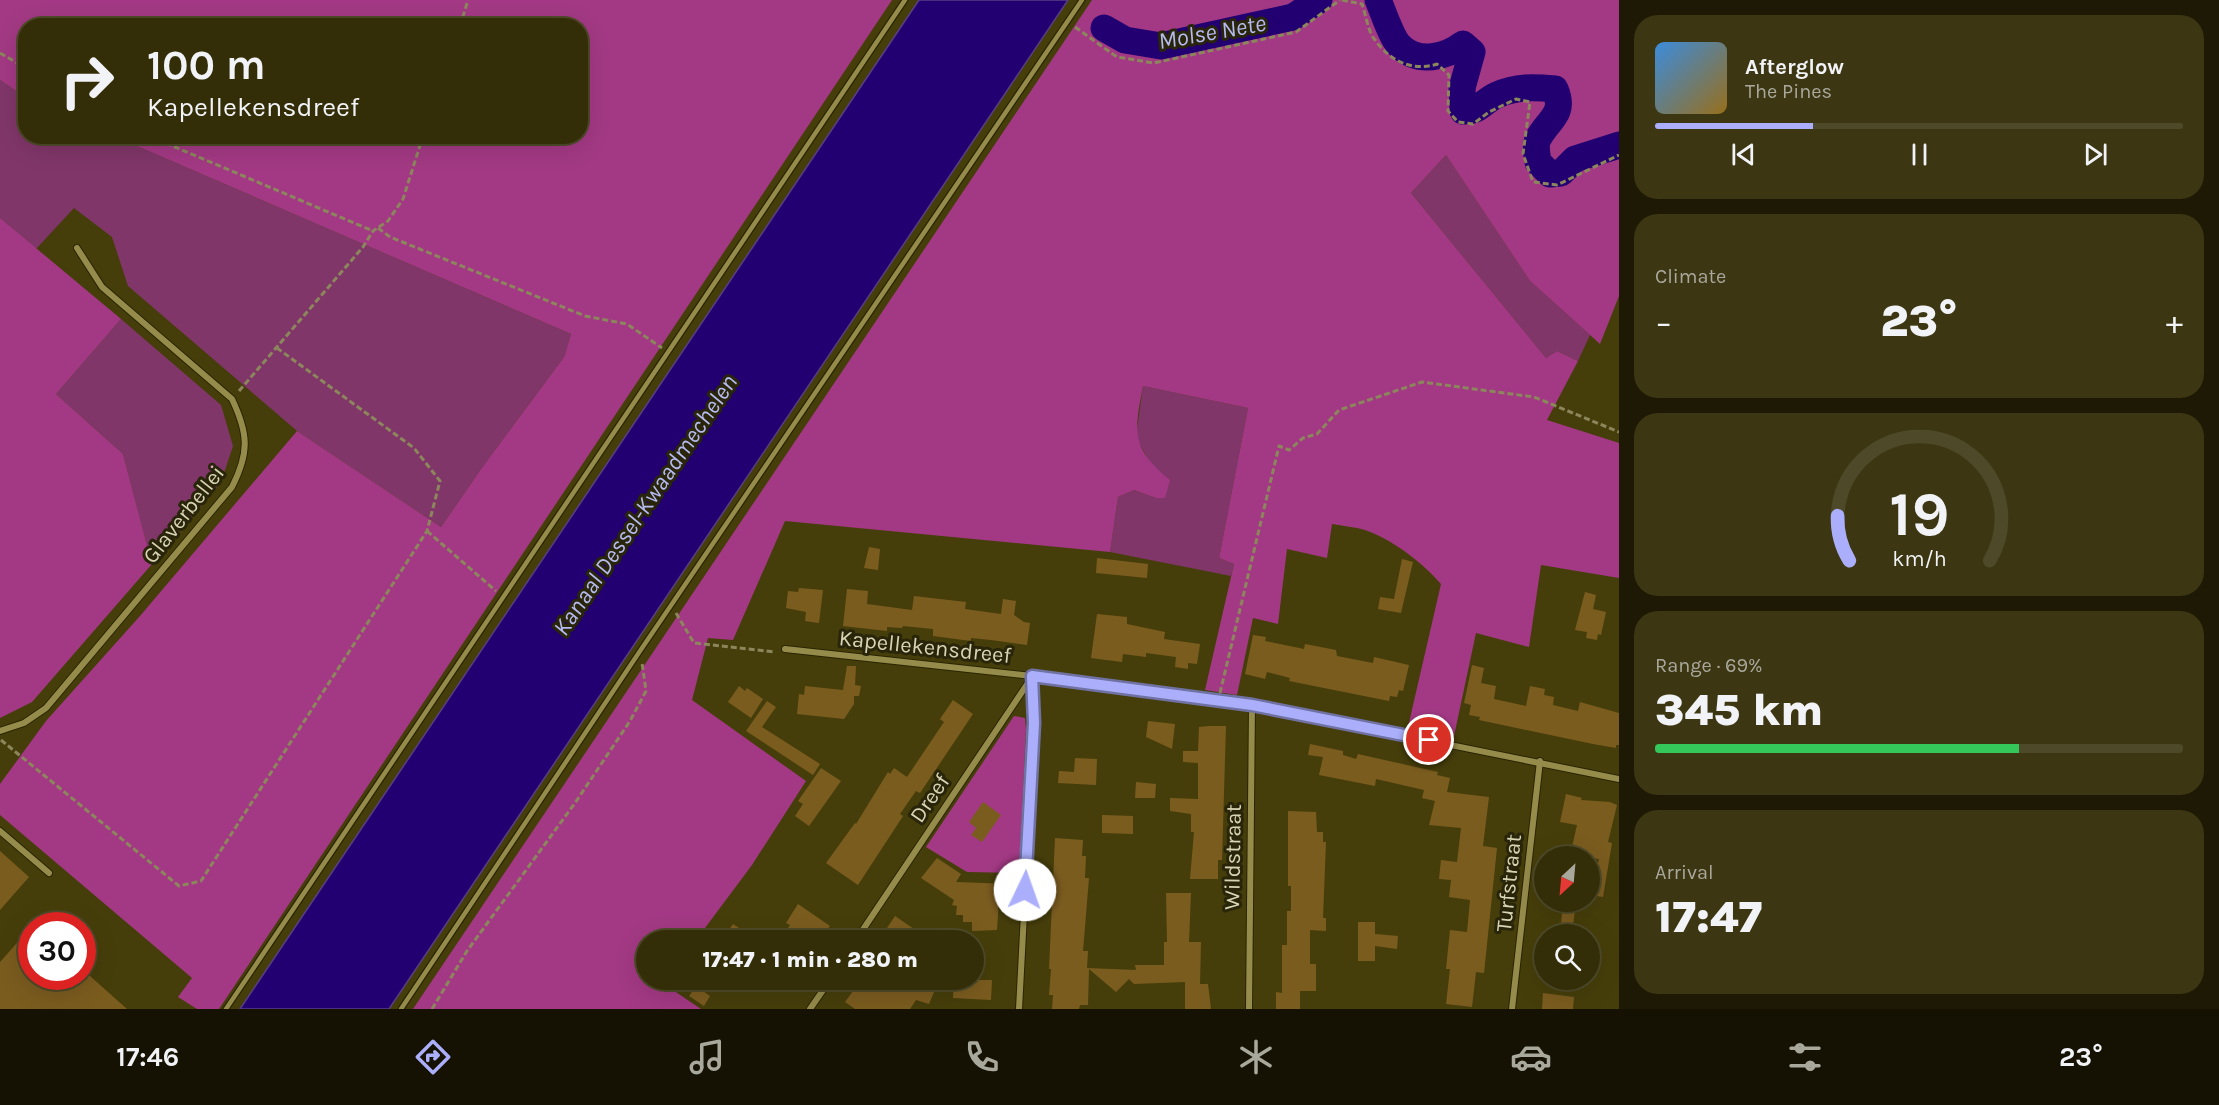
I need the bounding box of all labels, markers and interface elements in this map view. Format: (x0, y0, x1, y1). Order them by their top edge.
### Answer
water label: Molse Nete (1156, 9, 1268, 55)
text: 100 m (147, 40, 266, 90)
icon: right (48, 42, 126, 120)
text: Afterglow (1745, 54, 1844, 80)
text: The Pines (1745, 80, 1832, 103)
text: Kapellekensdreef (147, 91, 359, 123)
icon: previous (1727, 138, 1760, 171)
icon: pause (1903, 138, 1936, 171)
icon: next (2079, 138, 2112, 171)
text: Climate (1655, 265, 1726, 288)
text: 23° (1880, 295, 1958, 347)
text: − (1655, 303, 1672, 341)
text: + (2166, 303, 2183, 341)
water label: Kanaal Dessel-Kwaadmechelen (547, 369, 743, 641)
street label: Glaverbellei (137, 460, 230, 569)
text: 19 (1889, 479, 1949, 552)
text: km/h (1892, 547, 1946, 572)
street label: Kapellekensdreef (838, 625, 1013, 669)
text: Range · 69% (1655, 654, 1763, 677)
text: 345 km (1655, 684, 1823, 736)
pin (1403, 714, 1454, 765)
icon: arrive (1412, 723, 1445, 756)
street label: Dreef (904, 769, 956, 828)
street label: Wildstraat (1219, 804, 1247, 910)
street label: Turfstraat (1491, 833, 1527, 933)
north arrow (1534, 846, 1600, 912)
map controls (1534, 846, 1600, 990)
position arrow (993, 858, 1057, 922)
text: Arrival (1655, 861, 1714, 884)
text: 17:47 (1655, 891, 1762, 943)
speed limit sign: 30 (18, 912, 96, 990)
button: search (1534, 924, 1600, 990)
text: 17:47 · 1 min · 280 m (702, 947, 918, 973)
icon: directions (412, 1036, 454, 1078)
icon: music (686, 1036, 728, 1078)
icon: phone (961, 1036, 1003, 1078)
icon: climate (1235, 1036, 1277, 1078)
icon: car (1510, 1036, 1552, 1078)
icon: filters (1784, 1036, 1826, 1078)
text: 17:46 (116, 1041, 179, 1073)
text: 23° (2059, 1041, 2103, 1073)

